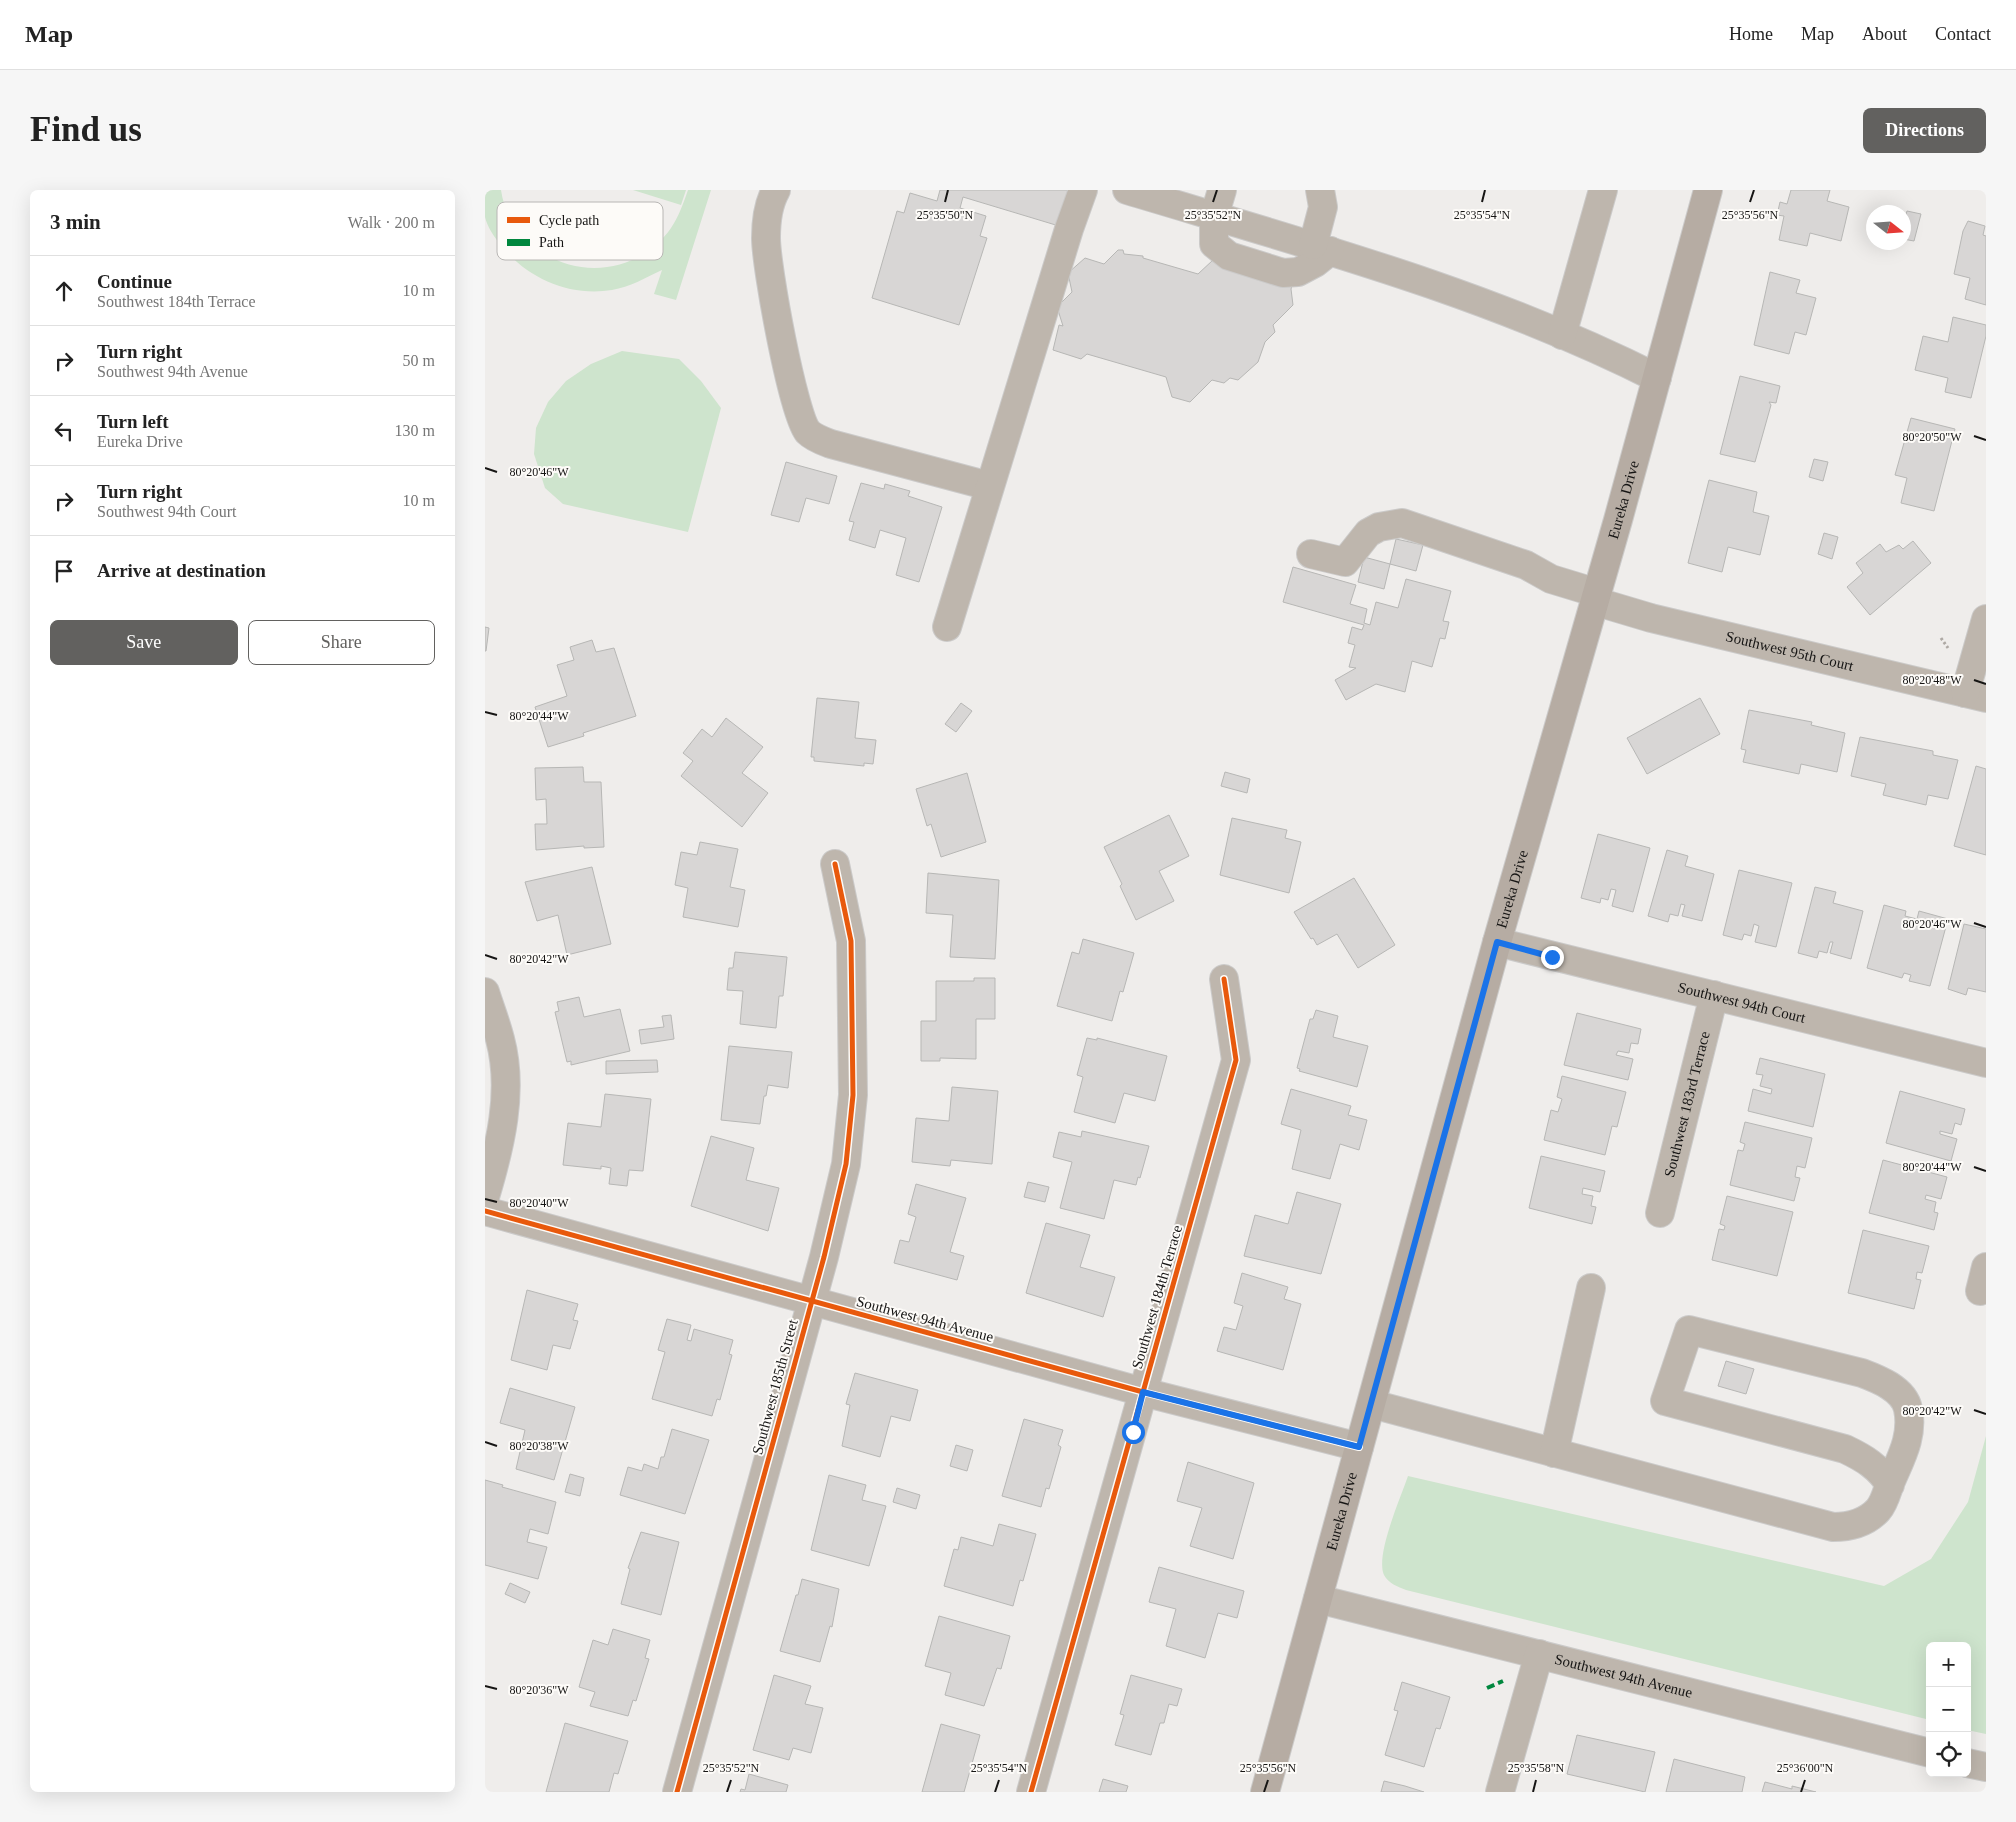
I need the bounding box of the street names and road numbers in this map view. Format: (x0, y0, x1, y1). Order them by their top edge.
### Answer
street label: Eureka Drive (1605, 459, 1642, 541)
street label: Southwest 95th Court (1724, 628, 1856, 674)
street label: Eureka Drive (1493, 848, 1531, 930)
street label: Southwest 94th Court (1676, 979, 1808, 1026)
street label: Southwest 183rd Terrace (1661, 1029, 1713, 1179)
street label: Southwest 184th Terrace (1129, 1223, 1185, 1371)
street label: Southwest 94th Avenue (855, 1293, 996, 1345)
street label: Southwest 185th Street (749, 1317, 801, 1456)
street label: Eureka Drive (1323, 1470, 1360, 1552)
street label: Southwest 94th Avenue (1553, 1651, 1694, 1701)

